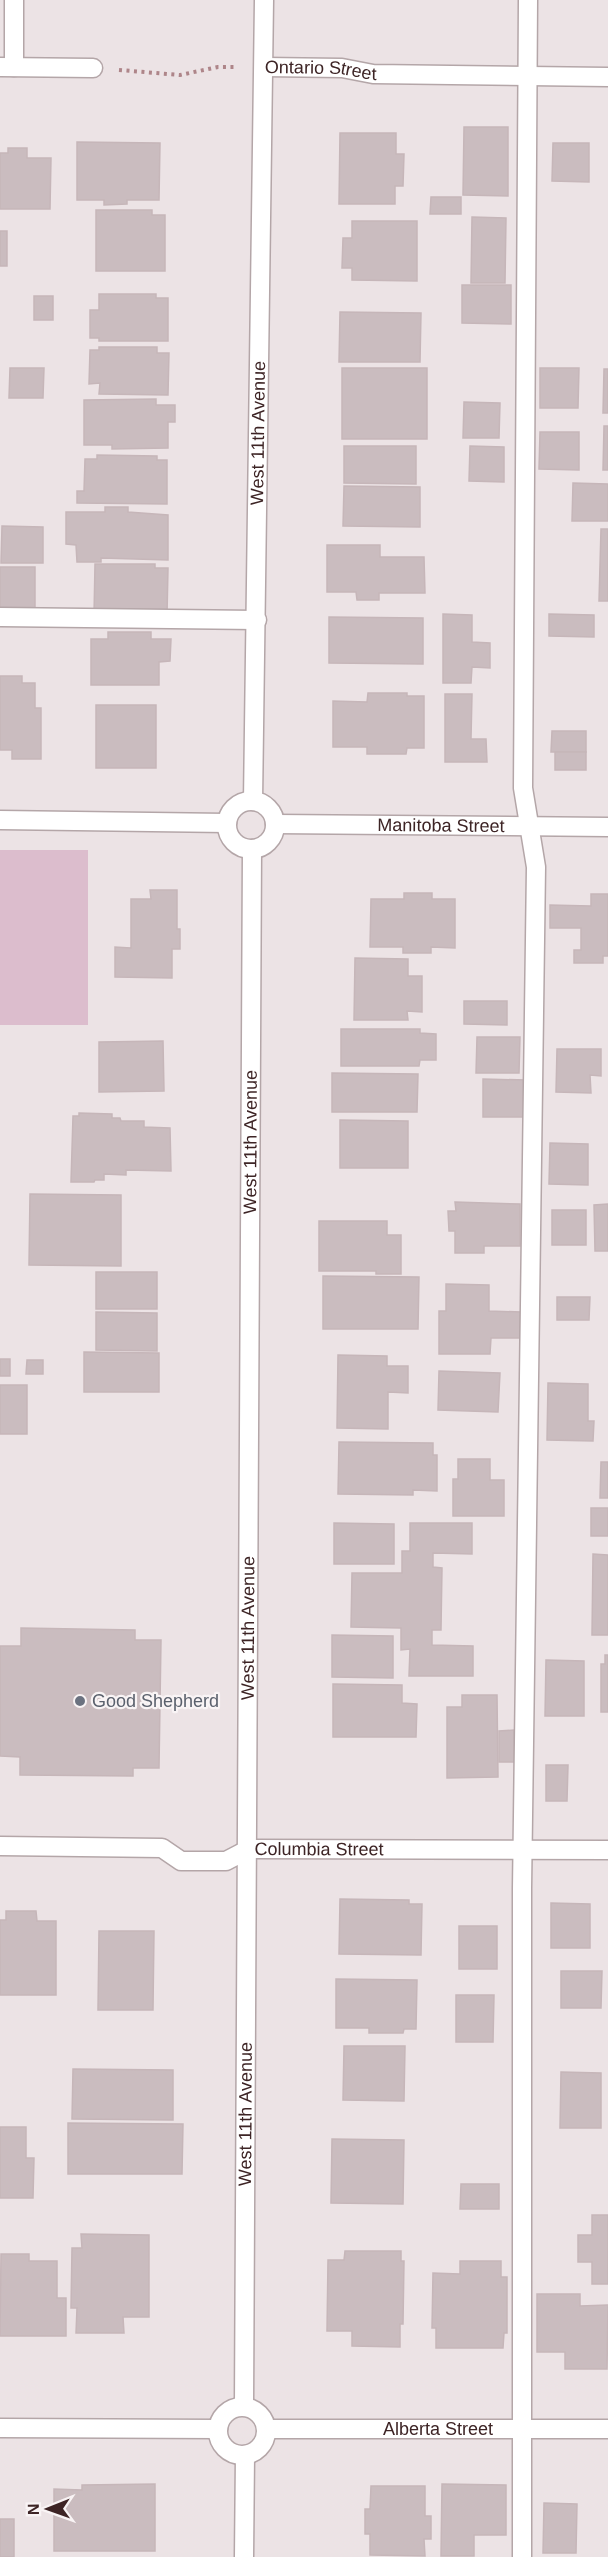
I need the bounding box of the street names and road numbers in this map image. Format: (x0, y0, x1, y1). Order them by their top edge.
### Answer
street label: Ontario Street (265, 57, 377, 84)
street label: West 11th Avenue (247, 361, 269, 505)
street label: Manitoba Street (377, 815, 505, 836)
street label: West 11th Avenue (240, 1070, 261, 1214)
street label: West 11th Avenue (238, 1556, 258, 1700)
street label: Columbia Street (254, 1839, 384, 1859)
street label: West 11th Avenue (235, 2042, 256, 2186)
street label: Alberta Street (383, 2419, 493, 2439)

